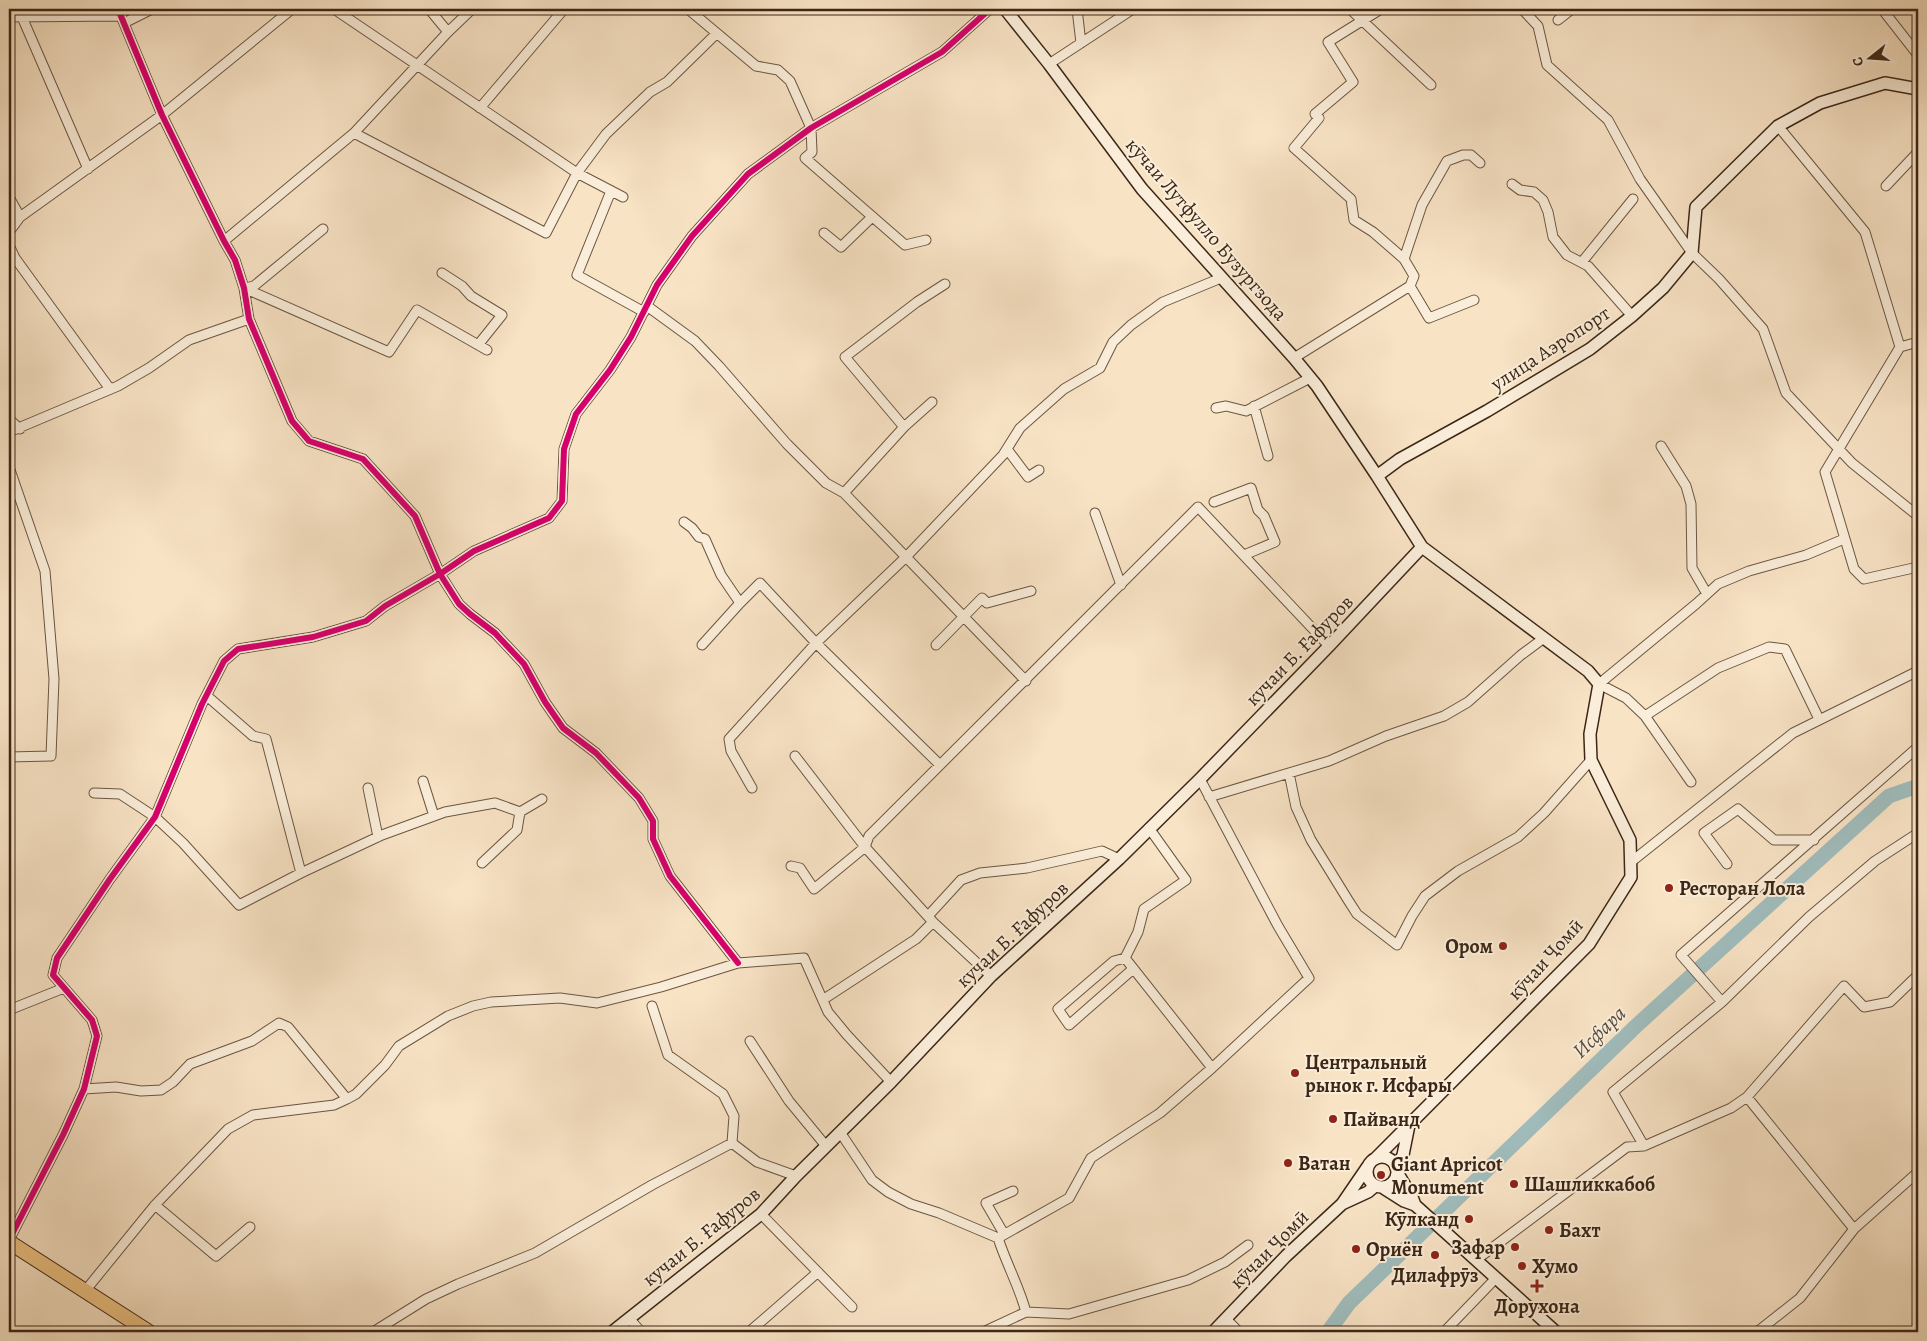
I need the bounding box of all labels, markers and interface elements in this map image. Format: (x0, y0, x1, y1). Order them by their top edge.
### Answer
north arrow (1844, 32, 1894, 82)
text: С (1848, 54, 1868, 69)
street label: кӯчаи Лутфулло Бузургзода (1120, 132, 1294, 327)
street label: улица Аэропорт (1484, 300, 1615, 398)
street label: кучаи Б. Ғафуров (1239, 589, 1359, 712)
street label: кучаи Б. Ғафуров (950, 875, 1074, 994)
place label: Ресторан Лола (1679, 875, 1806, 902)
marker: Ресторан Лола (1663, 882, 1675, 894)
street label: кӯчаи Ҷомӣ (1501, 913, 1589, 1006)
place label: Ором (1445, 933, 1493, 960)
marker: Ором (1497, 940, 1509, 952)
water label: Исфара (1566, 999, 1632, 1064)
place label: Центральный рынок г. Исфары (1305, 1049, 1452, 1099)
marker: Центральный рынок г. Исфары (1289, 1067, 1301, 1079)
place label: Пайванд (1343, 1106, 1420, 1133)
marker: Пайванд (1327, 1113, 1339, 1125)
place label: Ватан (1298, 1150, 1351, 1177)
place label: Giant Apricot Monument (1391, 1151, 1503, 1201)
marker: Ватан (1282, 1157, 1294, 1169)
marker: Giant Apricot Monument (1375, 1169, 1387, 1181)
place label: Шашликкабоб (1524, 1171, 1655, 1198)
marker: Шашликкабоб (1508, 1178, 1520, 1190)
street label: кучаи Б. Ғафуров (637, 1180, 766, 1292)
street label: кӯчаи Ҷомӣ (1224, 1204, 1315, 1295)
place label: Кӯлканд (1384, 1206, 1459, 1233)
marker: Кӯлканд (1463, 1213, 1475, 1225)
place label: Бахт (1559, 1217, 1601, 1244)
marker: Бахт (1543, 1224, 1555, 1236)
place label: Зафар (1451, 1234, 1505, 1261)
place label: Ориён (1366, 1236, 1423, 1263)
marker: Зафар (1509, 1241, 1521, 1253)
marker: Ориён (1350, 1243, 1362, 1255)
marker: Дилафрӯз (1429, 1249, 1441, 1261)
place label: Хумо (1532, 1253, 1578, 1280)
marker: Хумо (1516, 1260, 1528, 1272)
place label: Дилафрӯз (1391, 1262, 1479, 1289)
marker: Дорухона (1531, 1280, 1543, 1292)
place label: Дорухона (1494, 1293, 1580, 1320)

